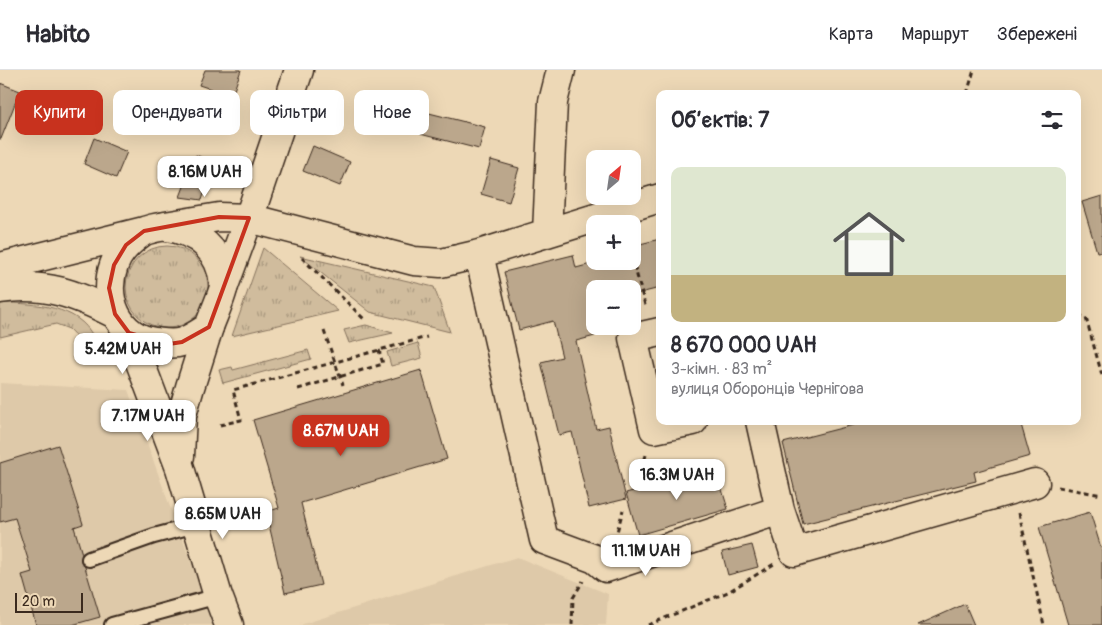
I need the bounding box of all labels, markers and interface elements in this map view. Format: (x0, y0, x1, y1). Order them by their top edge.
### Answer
text: Habito (25, 20, 90, 49)
text: Карта (829, 23, 873, 46)
text: Маршрут (901, 23, 969, 46)
text: Збережені (997, 23, 1077, 46)
chip: Купити (15, 90, 103, 135)
chip: Орендувати (113, 90, 240, 135)
chip: Фільтри (250, 90, 344, 135)
chip: Нове (354, 90, 429, 135)
icon: filters (1038, 106, 1066, 134)
text: Об’єктів: 7 (671, 107, 769, 134)
north arrow (586, 150, 641, 205)
map controls (586, 150, 641, 335)
pin: 8.16M UAH (148, 156, 262, 198)
text: 8.16M UAH (168, 162, 242, 182)
icon: home (824, 199, 914, 289)
button: + (586, 215, 641, 270)
button: − (586, 280, 641, 335)
pin: 5.42M UAH (66, 332, 180, 375)
text: 8 670 000 UAH (671, 332, 817, 359)
text: 5.42M UAH (85, 339, 161, 359)
text: 3-кімн. · 83 m² (671, 359, 772, 379)
text: вулиця Оборонців Чернігова (671, 379, 864, 399)
pin: 7.17M UAH (91, 400, 205, 442)
text: 7.17M UAH (112, 406, 184, 426)
pin: 8.67M UAH (284, 414, 398, 457)
text: 8.67M UAH (303, 421, 379, 441)
pin: 16.3M UAH (620, 458, 734, 501)
text: 16.3M UAH (640, 465, 714, 485)
pin: 8.65M UAH (166, 498, 280, 540)
text: 8.65M UAH (185, 504, 261, 524)
pin: 11.1M UAH (589, 534, 703, 577)
text: 11.1M UAH (612, 541, 680, 561)
scale bar (15, 590, 82, 613)
text: 20 m (22, 593, 55, 610)

